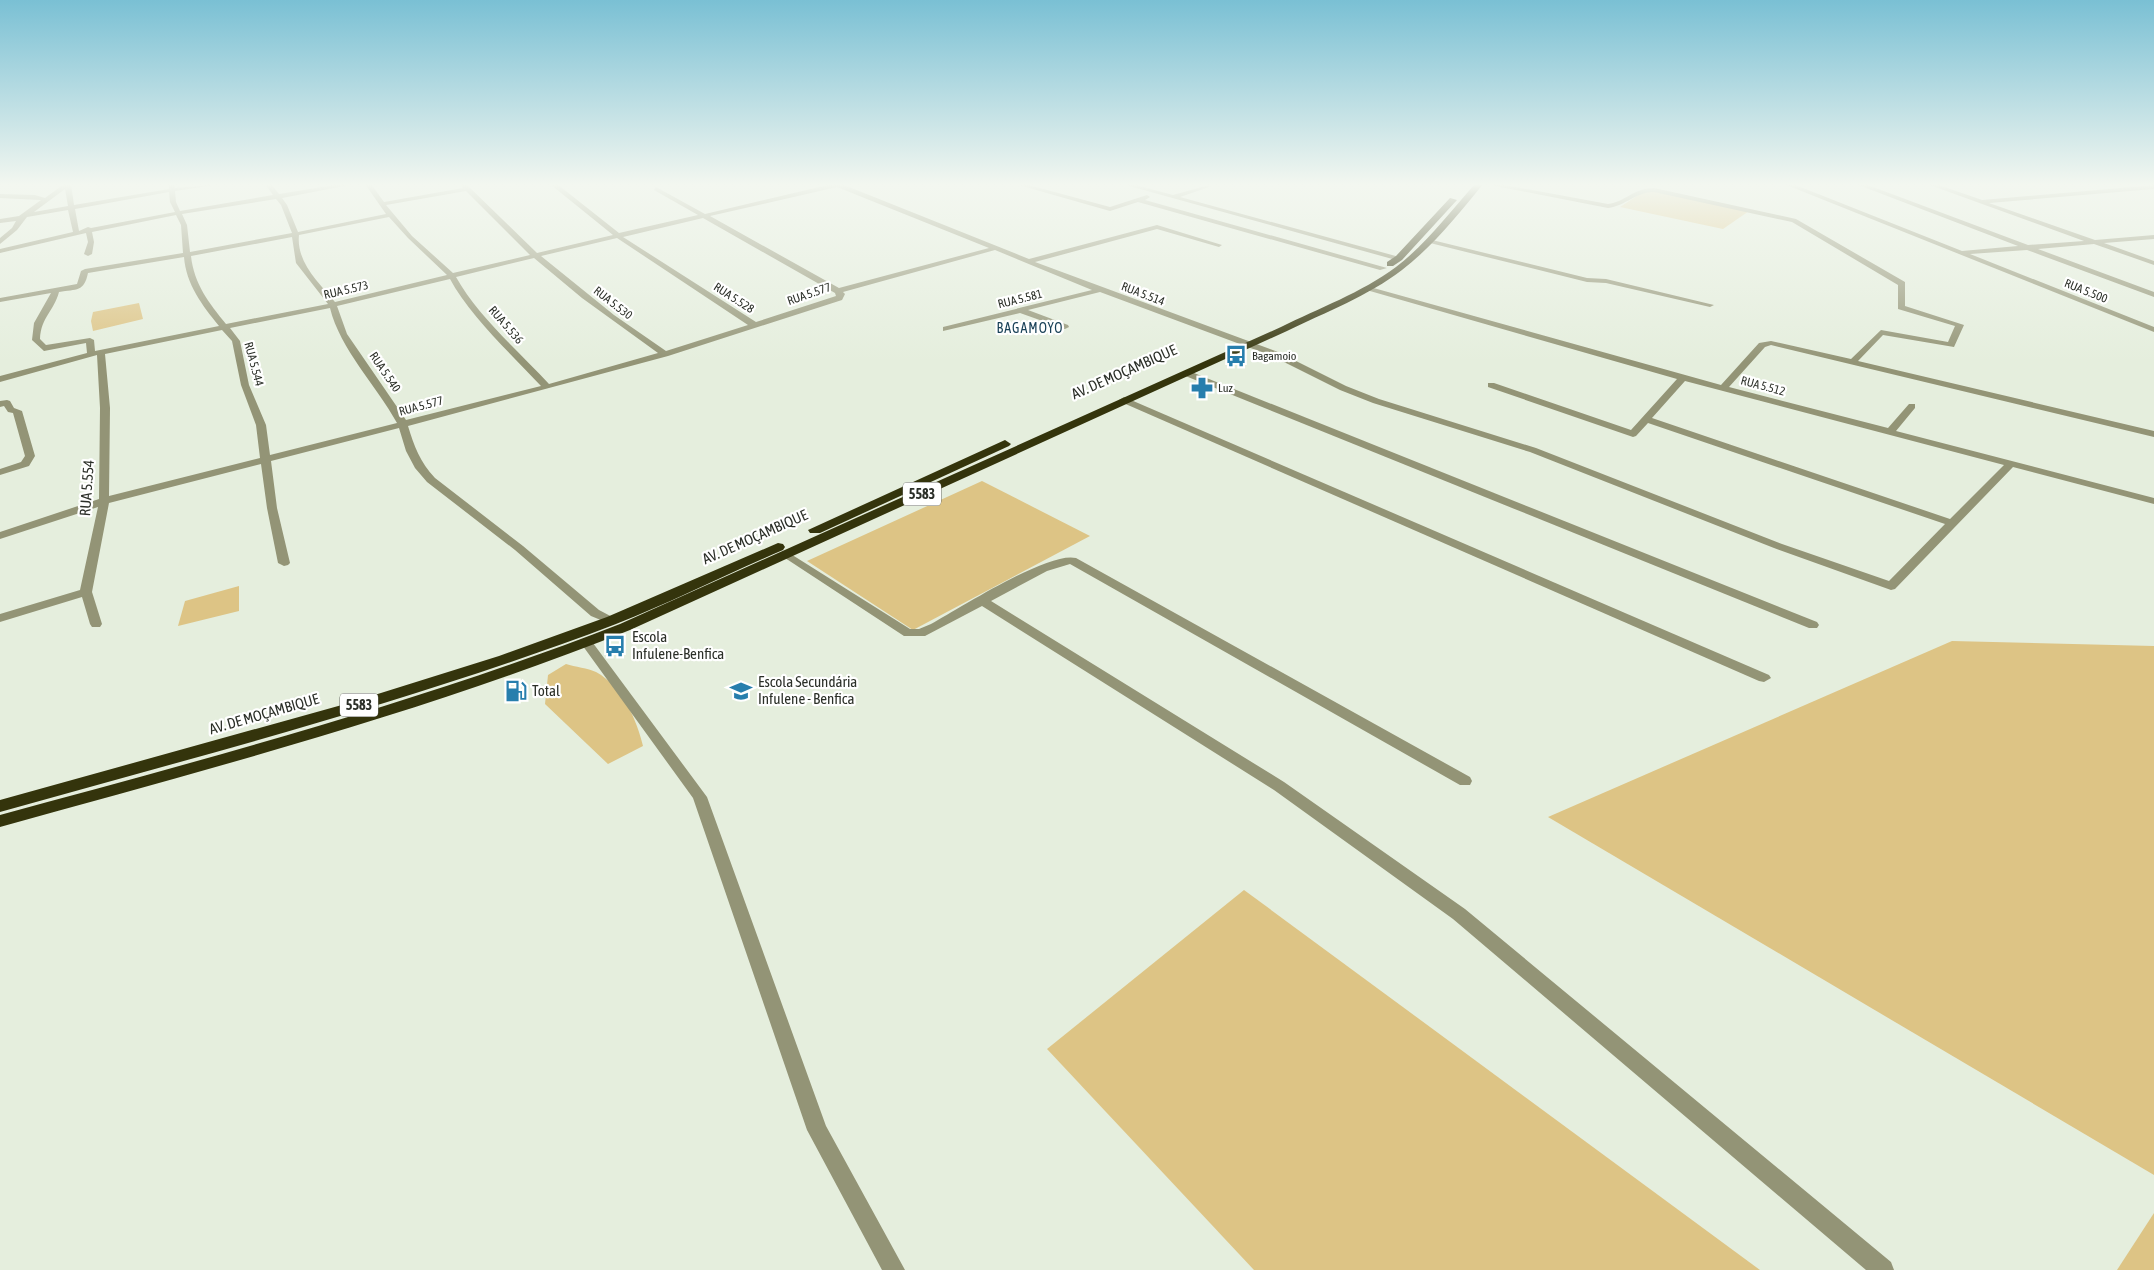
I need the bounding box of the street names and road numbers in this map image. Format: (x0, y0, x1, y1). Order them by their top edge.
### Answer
street label: RUA 5.500 (2062, 276, 2110, 306)
street label: RUA 5.573 (322, 278, 370, 302)
street label: RUA 5.514 (1119, 279, 1167, 309)
street label: RUA 5.528 (711, 280, 757, 316)
street label: RUA 5.577 (785, 280, 833, 308)
street label: RUA 5.530 (591, 284, 635, 323)
street label: RUA 5.581 (996, 287, 1044, 311)
street label: RUA 5.536 (486, 303, 526, 347)
street label: RUA 5.544 (241, 340, 267, 388)
street label: AV. DE MOÇAMBIQUE (1069, 340, 1180, 402)
street label: RUA 5.540 (367, 349, 404, 395)
street label: RUA 5.512 (1739, 373, 1787, 399)
street label: RUA 5.577 (397, 393, 445, 419)
street label: RUA 5.554 (76, 459, 97, 517)
road number: 5583 (903, 482, 941, 506)
street label: AV. DE MOÇAMBIQUE (700, 505, 811, 567)
street label: AV. DE MOÇAMBIQUE (207, 690, 321, 737)
road number: 5583 (340, 694, 378, 716)

